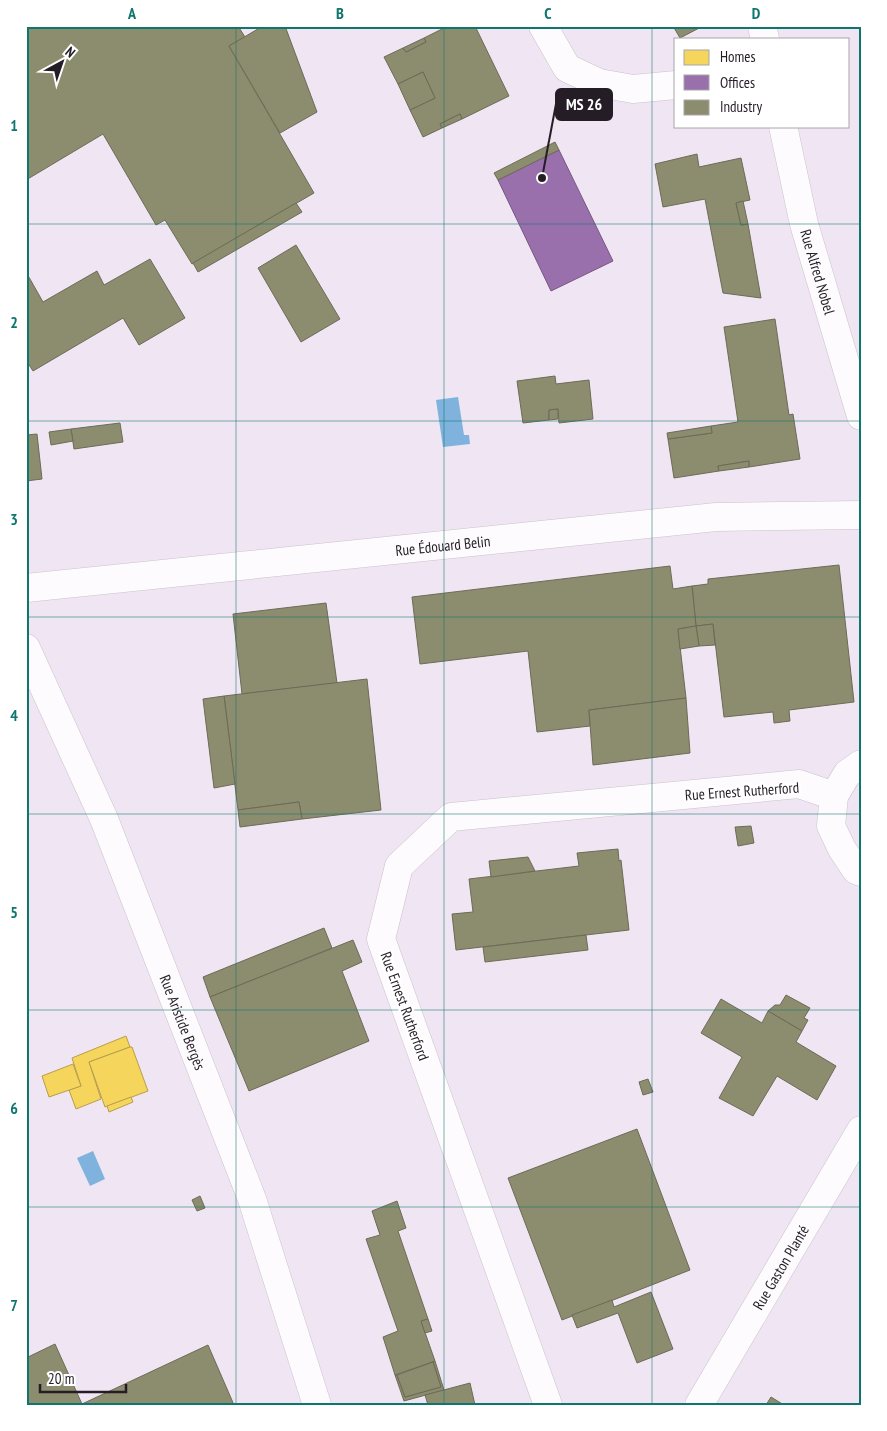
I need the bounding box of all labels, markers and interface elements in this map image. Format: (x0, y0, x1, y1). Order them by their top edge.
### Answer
text: A (127, 3, 137, 23)
text: B (336, 3, 344, 23)
text: C (544, 3, 552, 23)
text: D (752, 3, 761, 23)
north arrow (38, 38, 88, 88)
legend (674, 38, 850, 128)
text: N (62, 43, 79, 61)
text: Homes (720, 47, 756, 66)
text: Offices (720, 73, 755, 92)
callout: MS 26 (556, 89, 612, 120)
text: MS 26 (566, 94, 602, 114)
text: Industry (720, 97, 762, 116)
text: 1 (10, 115, 18, 135)
street label: Rue Alfred Nobel (797, 227, 840, 317)
text: 2 (10, 312, 18, 332)
text: 3 (10, 509, 18, 529)
street label: Rue Édouard Belin (394, 531, 491, 559)
text: 4 (10, 705, 18, 725)
street label: Rue Ernest Rutherford (684, 778, 800, 804)
text: 5 (10, 902, 18, 922)
street label: Rue Ernest Rutherford (377, 949, 433, 1063)
street label: Rue Aristide Bergès (156, 972, 210, 1073)
text: 6 (10, 1098, 18, 1118)
street label: Rue Gaston Planté (748, 1221, 812, 1313)
text: 7 (10, 1295, 18, 1315)
scale bar (40, 1361, 126, 1393)
text: 20 m (48, 1369, 74, 1388)

